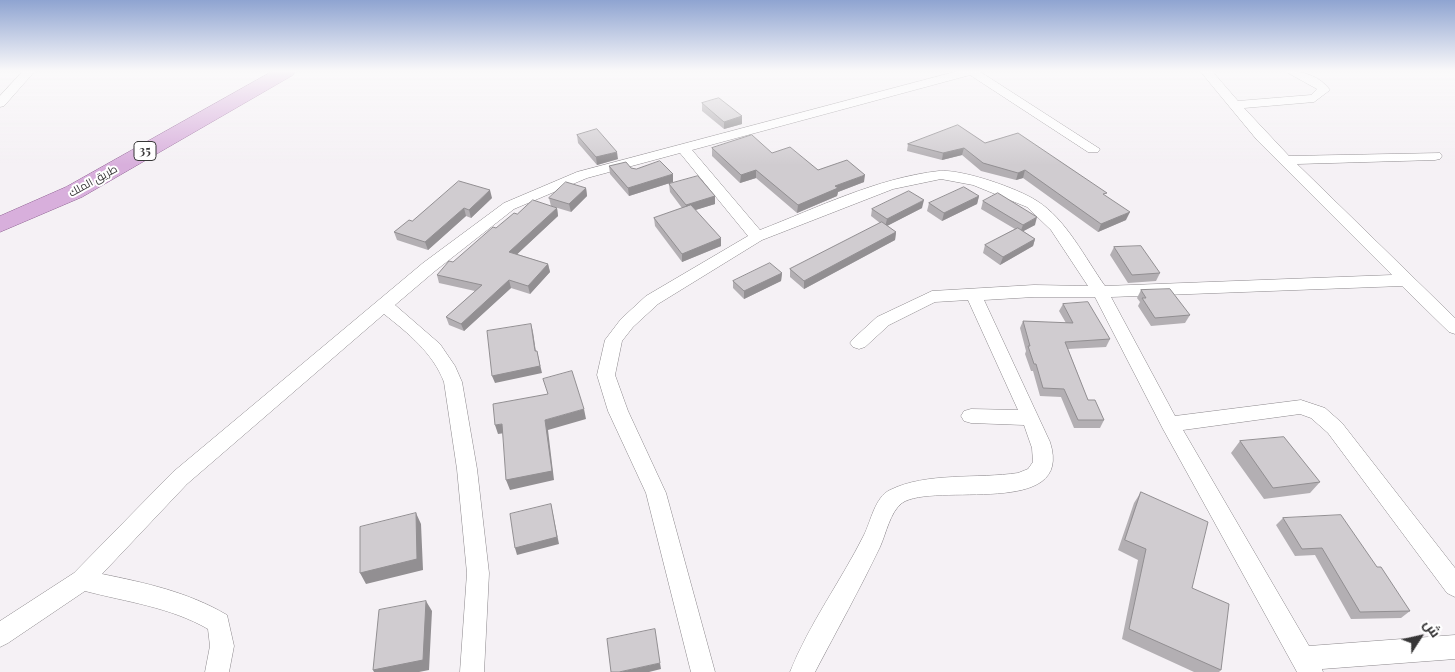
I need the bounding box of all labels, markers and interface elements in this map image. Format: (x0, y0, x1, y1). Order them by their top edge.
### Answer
road number: 35 (134, 142, 156, 160)
street label: طريق الملك (66, 162, 120, 200)
north arrow (1395, 612, 1445, 662)
text: ش (1420, 615, 1446, 641)

